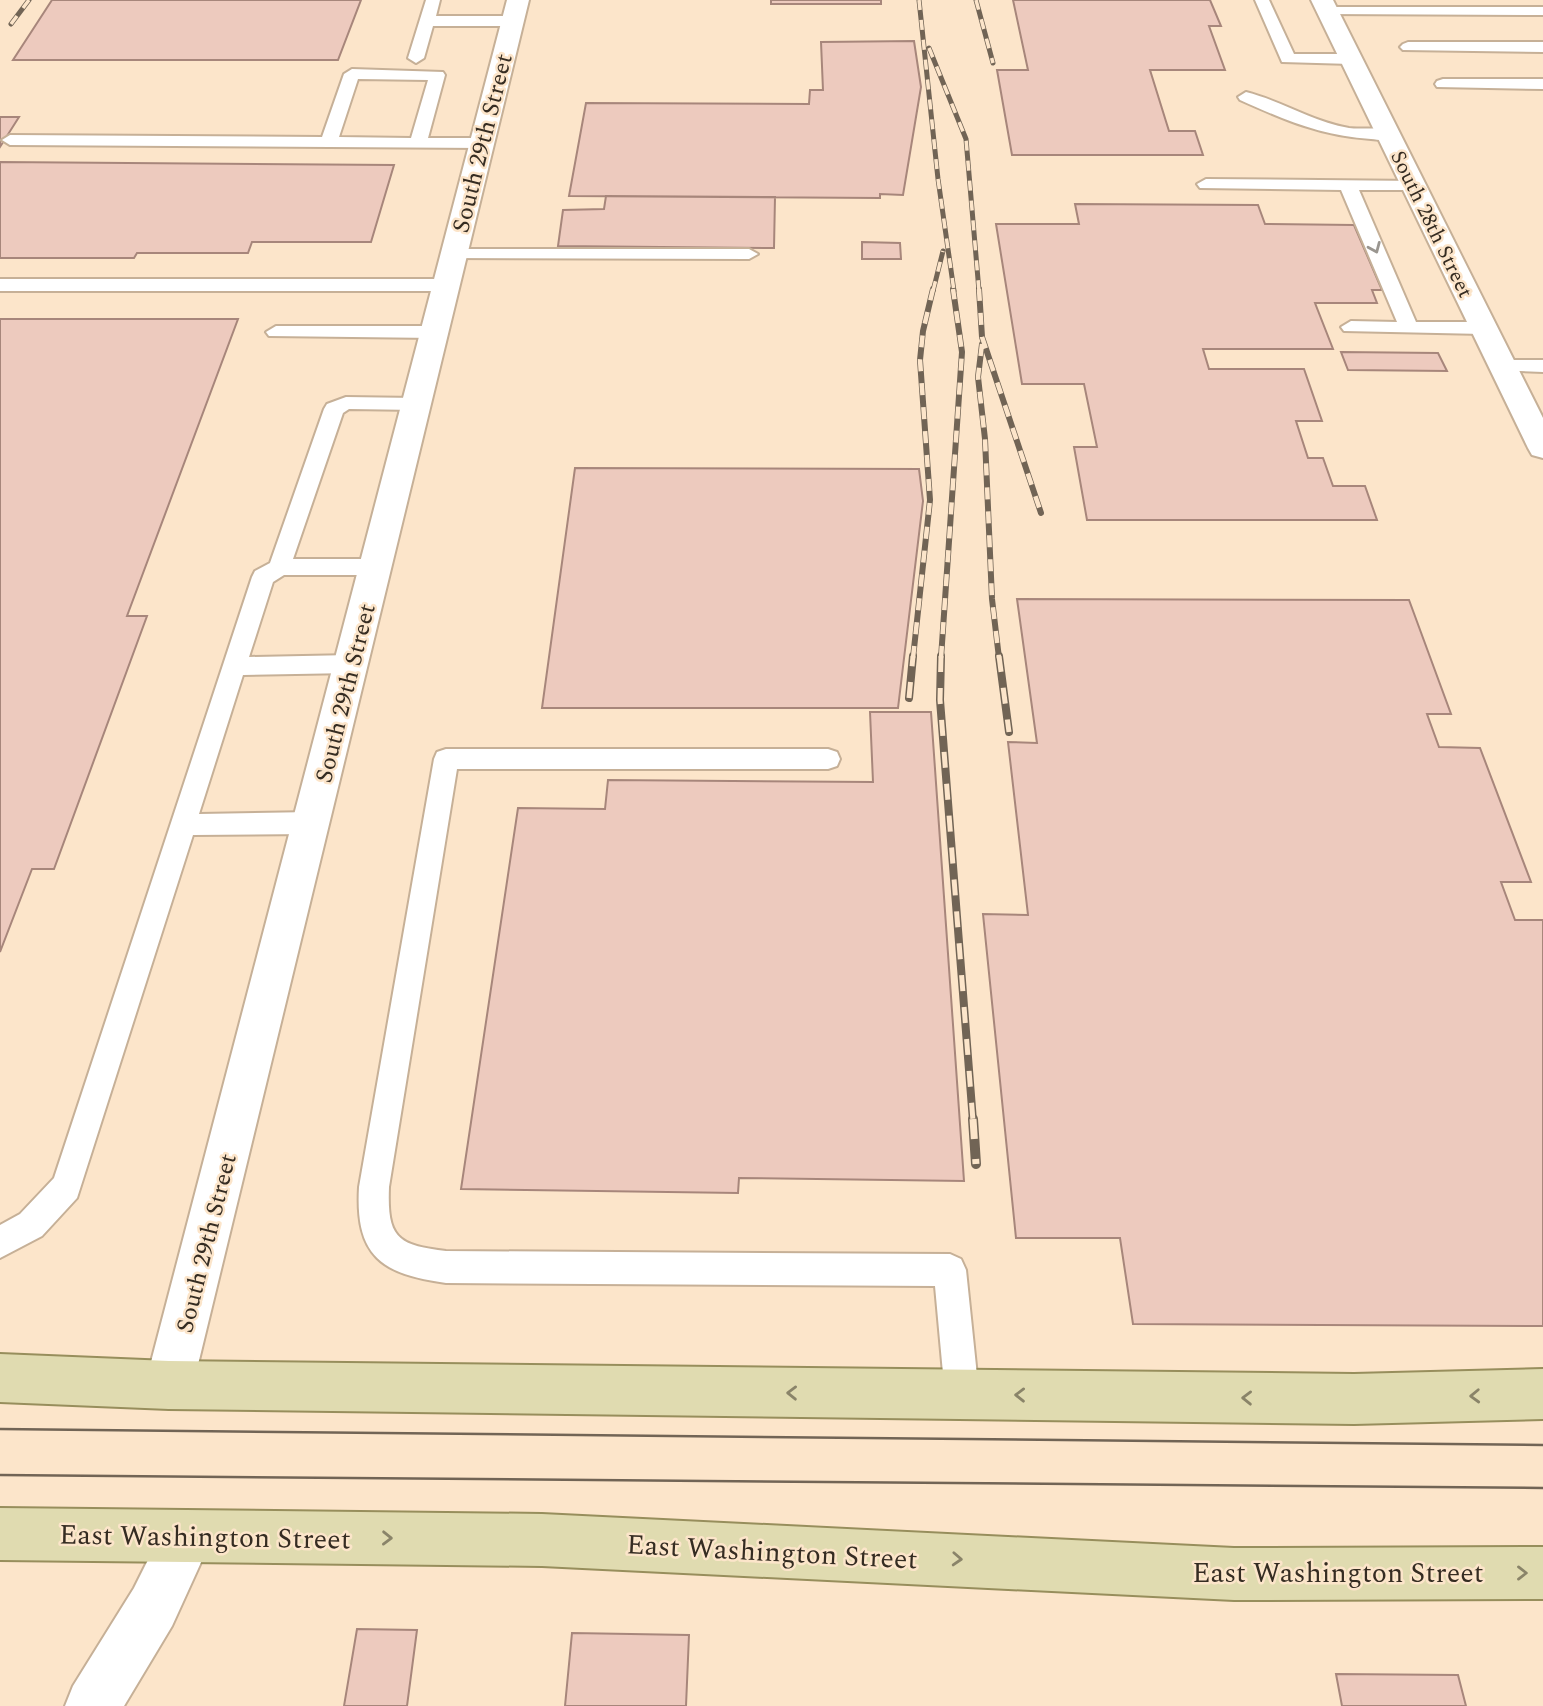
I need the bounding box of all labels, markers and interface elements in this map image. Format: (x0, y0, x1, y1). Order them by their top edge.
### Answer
street label: South 29th Street (443, 50, 523, 237)
street label: South 28th Street (1382, 145, 1481, 304)
one-way arrow (1367, 241, 1381, 253)
street label: South 29th Street (306, 600, 386, 787)
street label: South 29th Street (167, 1150, 247, 1337)
one-way arrow (787, 1385, 797, 1401)
one-way arrow (1014, 1388, 1025, 1403)
one-way arrow (1469, 1388, 1480, 1403)
one-way arrow (1242, 1390, 1252, 1406)
street label: East Washington Street (59, 1513, 351, 1562)
street label: East Washington Street (625, 1523, 919, 1582)
one-way arrow (382, 1530, 392, 1546)
one-way arrow (952, 1551, 963, 1566)
street label: East Washington Street (1192, 1552, 1484, 1595)
one-way arrow (1518, 1565, 1528, 1581)

